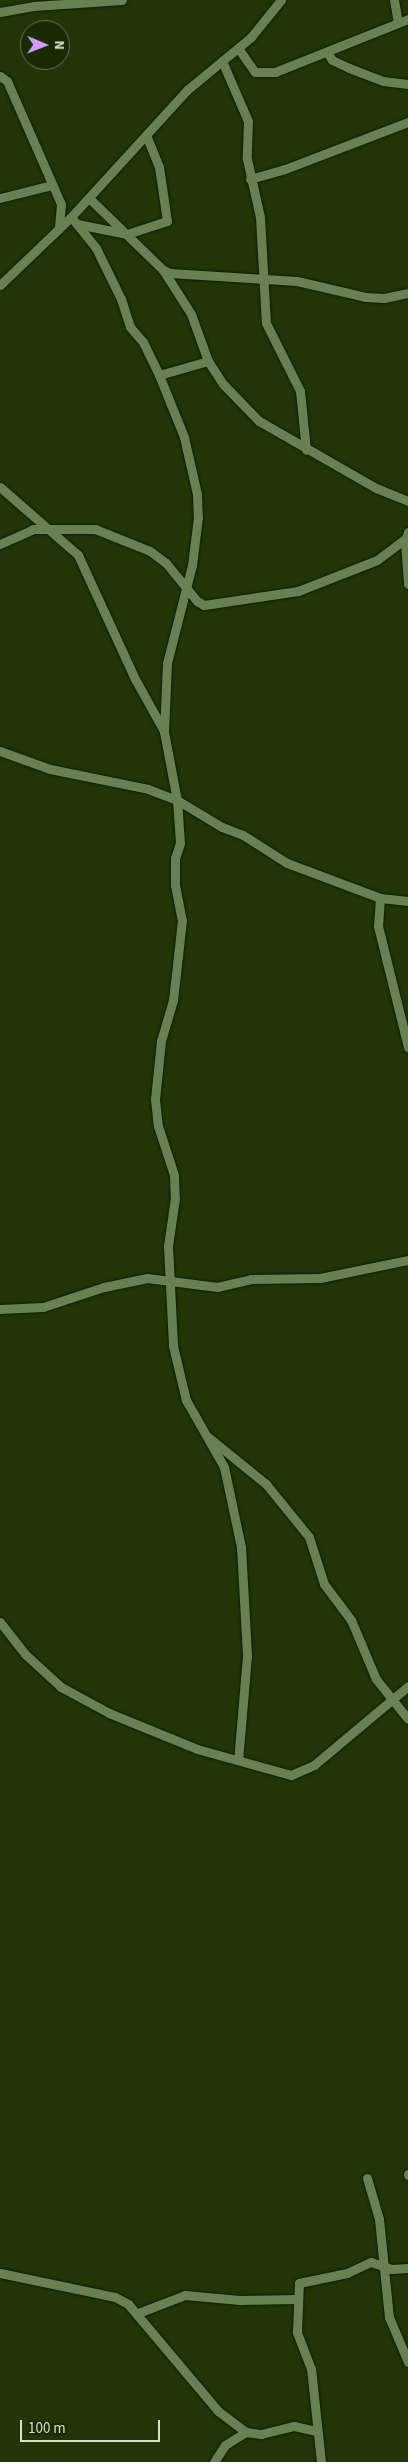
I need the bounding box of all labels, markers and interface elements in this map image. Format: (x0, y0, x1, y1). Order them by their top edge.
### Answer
north arrow (20, 20, 70, 70)
text: N (49, 40, 69, 50)
scale bar (22, 2410, 162, 2442)
text: 100 m (28, 2418, 66, 2439)

